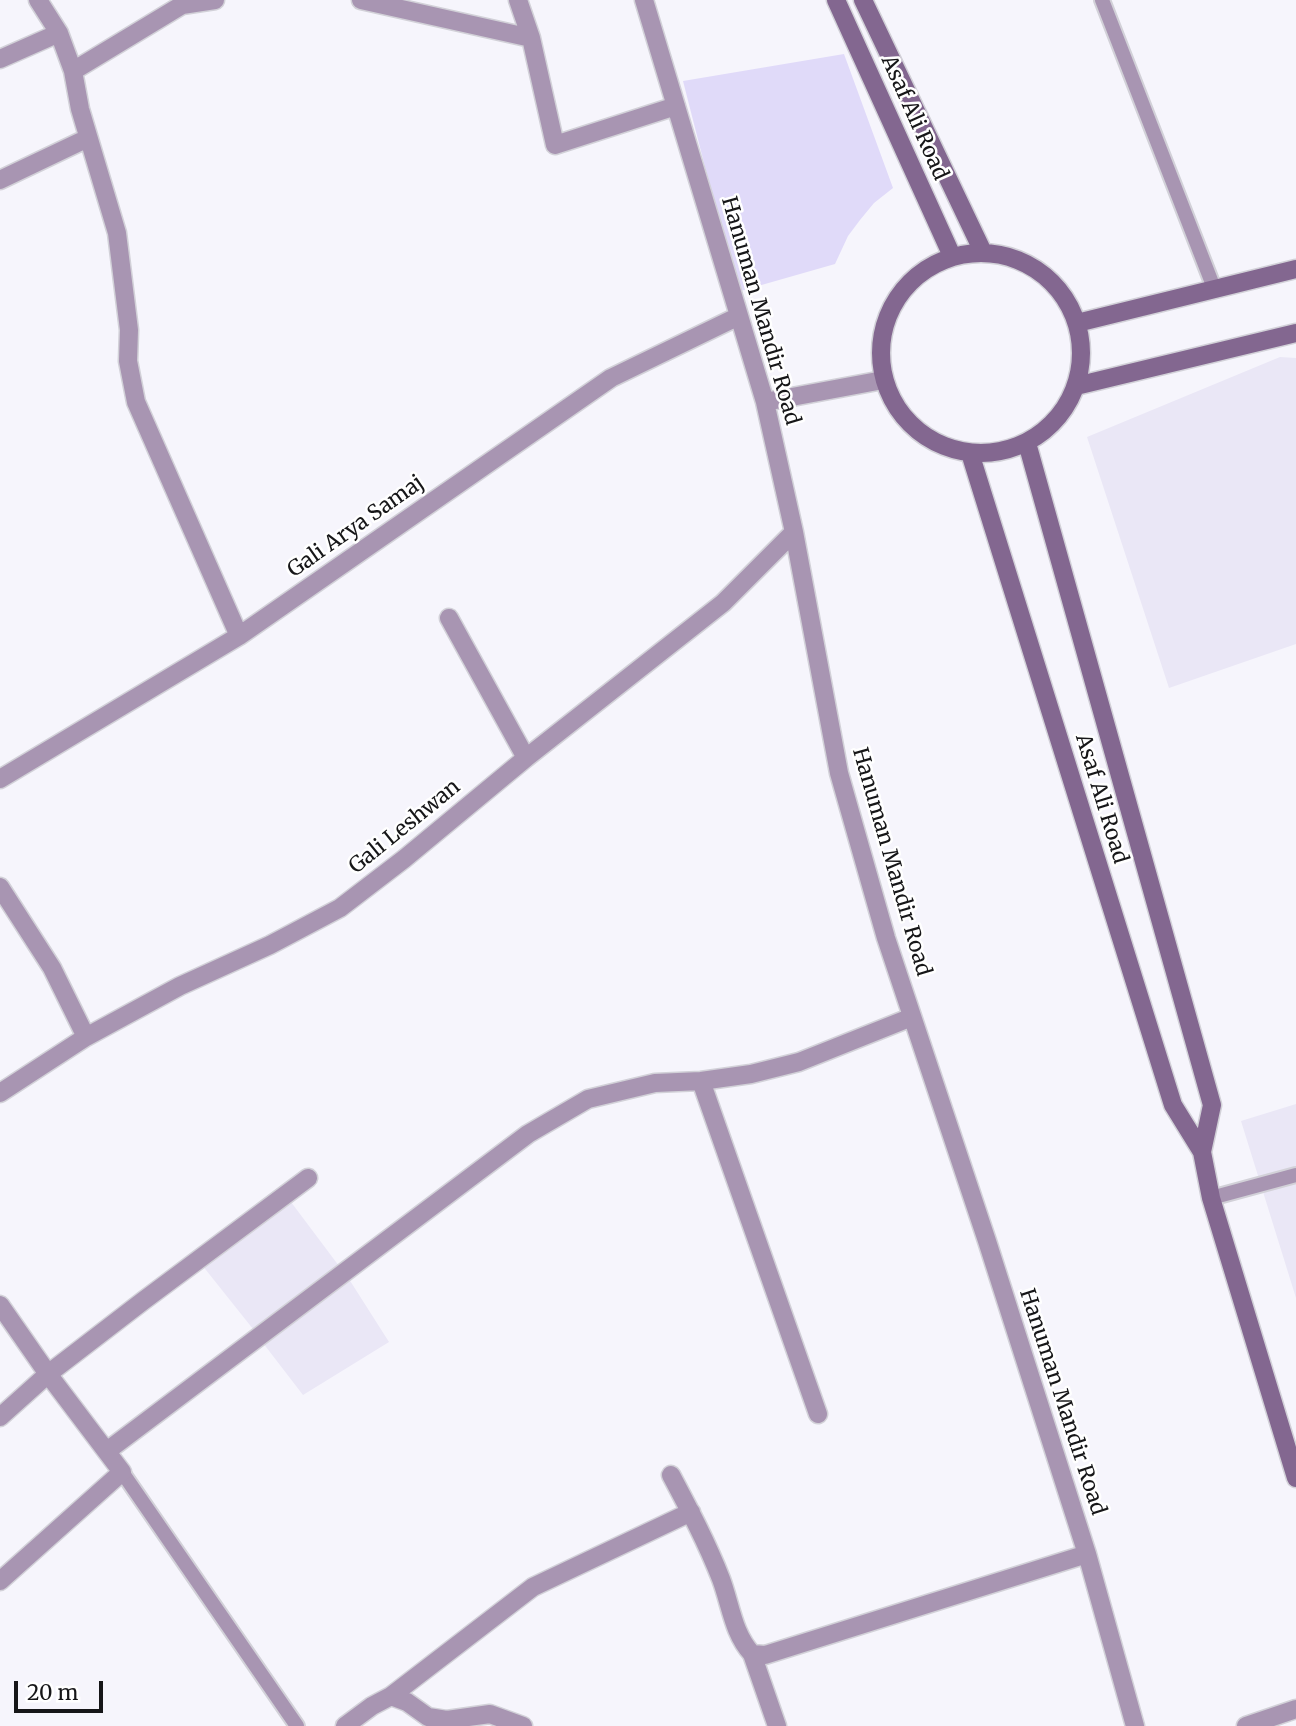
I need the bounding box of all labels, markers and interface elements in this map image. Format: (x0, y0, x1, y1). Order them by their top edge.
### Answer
street label: Asaf Ali Road (875, 52, 953, 184)
street label: Hanuman Mandir Road (715, 194, 805, 428)
street label: Gali Arya Samaj (283, 471, 429, 583)
street label: Asaf Ali Road (1069, 731, 1133, 867)
street label: Hanuman Mandir Road (846, 745, 936, 979)
street label: Gali Leshwan (344, 775, 466, 879)
street label: Hanuman Mandir Road (1014, 1286, 1110, 1518)
scale bar (18, 1666, 107, 1710)
text: 20 m (27, 1679, 78, 1706)

